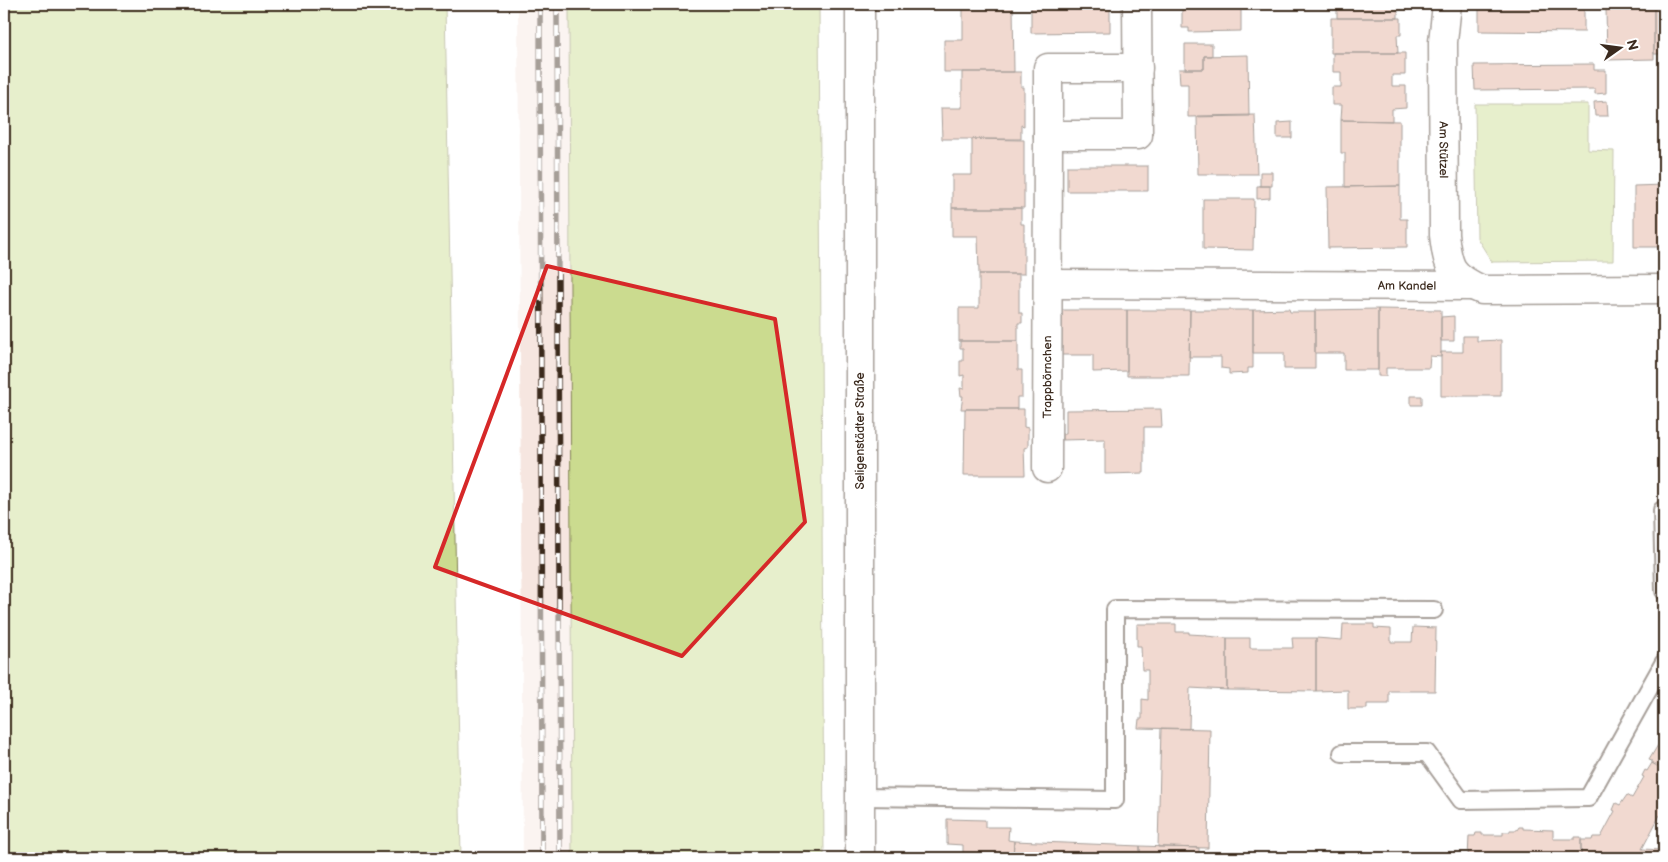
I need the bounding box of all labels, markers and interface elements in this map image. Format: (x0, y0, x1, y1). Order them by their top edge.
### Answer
north arrow (1596, 22, 1646, 72)
text: N (1623, 38, 1642, 52)
street label: Am Stützel (1436, 121, 1451, 178)
street label: Am Kandel (1378, 278, 1436, 293)
street label: Trappbörnchen (1040, 335, 1055, 419)
street label: Seligenstädter Straße (853, 372, 868, 490)

